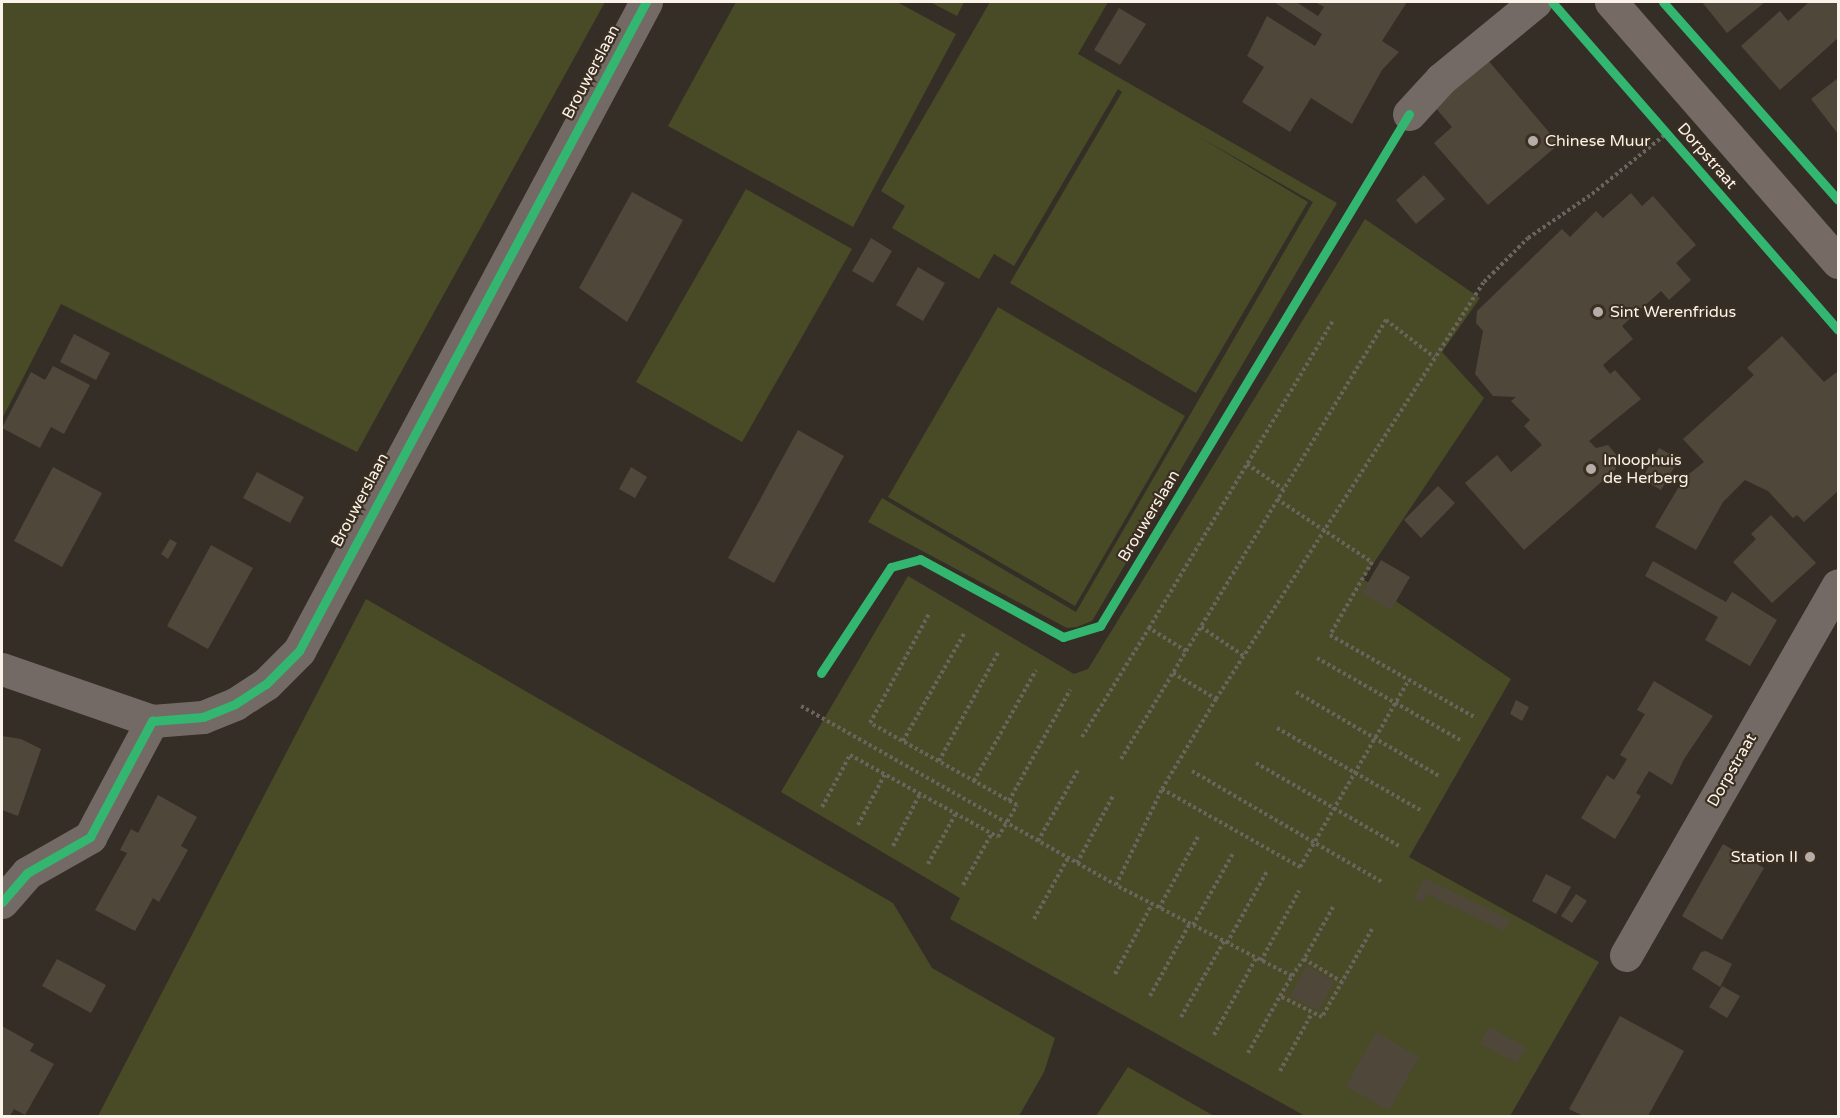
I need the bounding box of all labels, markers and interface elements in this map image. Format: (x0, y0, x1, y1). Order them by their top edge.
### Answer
street label: Brouwerslaan (558, 22, 624, 122)
street label: Dorpstraat (1673, 119, 1741, 193)
place label: Chinese Muur (1545, 131, 1650, 151)
marker: Chinese Muur (1526, 134, 1540, 148)
place label: Sint Werenfridus (1610, 302, 1736, 322)
marker: Sint Werenfridus (1591, 305, 1605, 319)
street label: Brouwerslaan (327, 450, 393, 550)
place label: Inloophuis de Herberg (1603, 450, 1688, 488)
marker: Inloophuis de Herberg (1584, 462, 1598, 476)
street label: Brouwerslaan (1114, 467, 1184, 565)
street label: Dorpstraat (1703, 730, 1761, 810)
place label: Station II (1731, 847, 1798, 867)
marker: Station II (1803, 850, 1817, 864)

